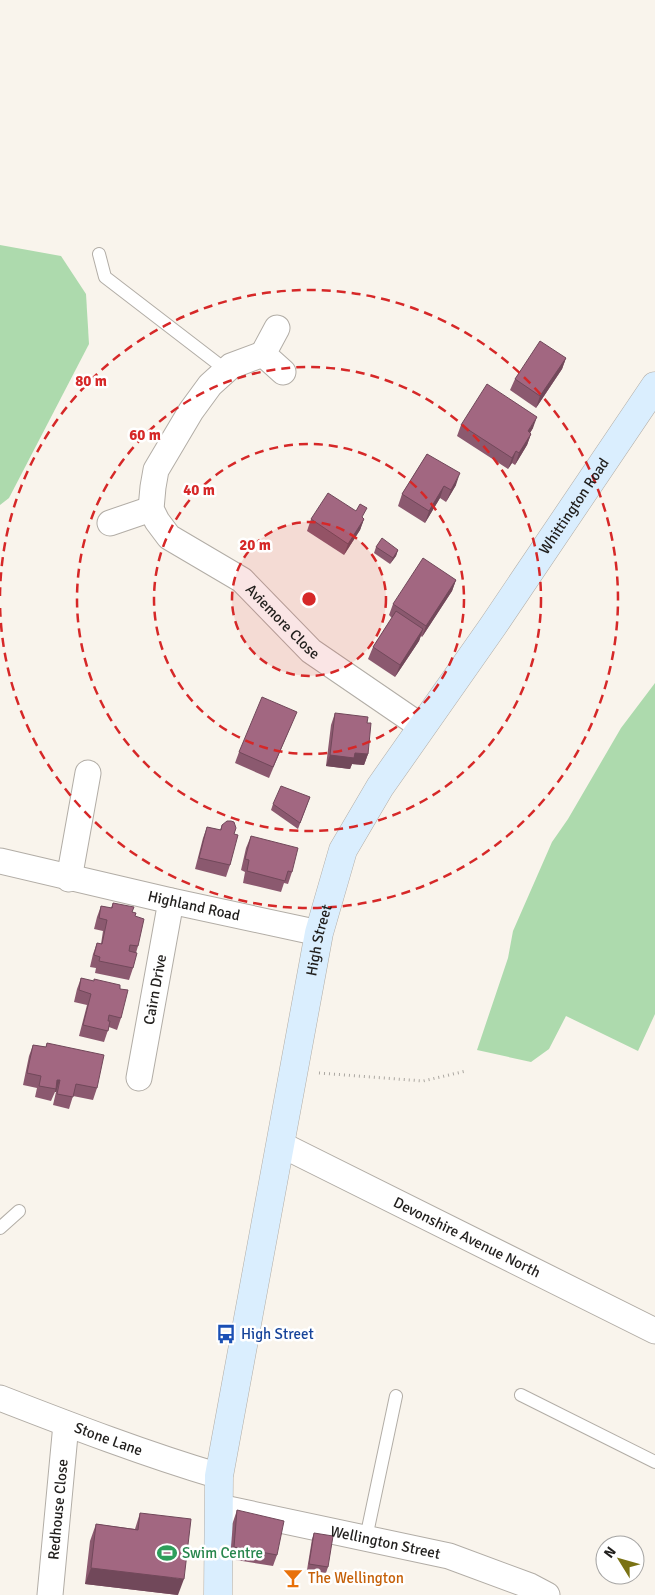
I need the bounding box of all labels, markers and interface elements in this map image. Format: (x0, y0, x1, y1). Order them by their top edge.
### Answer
text: 80 m (75, 372, 107, 390)
text: 60 m (129, 426, 161, 444)
street label: Whittington Road (535, 454, 613, 558)
text: 40 m (183, 481, 215, 499)
text: 20 m (239, 536, 271, 554)
street label: Aviemore Close (242, 580, 323, 663)
centre of rings (300, 590, 318, 608)
street label: Highland Road (146, 887, 242, 925)
street label: High Street (302, 902, 336, 977)
street label: Cairn Drive (140, 953, 170, 1026)
street label: Devonshire Avenue North (390, 1193, 544, 1282)
bus stop icon: High Street (215, 1323, 237, 1345)
place label: High Street (241, 1325, 314, 1343)
street label: Stone Lane (72, 1418, 145, 1460)
street label: Redhouse Close (44, 1458, 72, 1561)
street label: Wellington Street (329, 1522, 442, 1563)
north arrow (595, 1535, 645, 1585)
sports icon: Swim Centre (156, 1542, 178, 1564)
text: N (600, 1543, 620, 1561)
place label: Swim Centre (182, 1544, 263, 1562)
bar icon: The Wellington (282, 1567, 304, 1589)
place label: The Wellington (308, 1569, 404, 1587)

